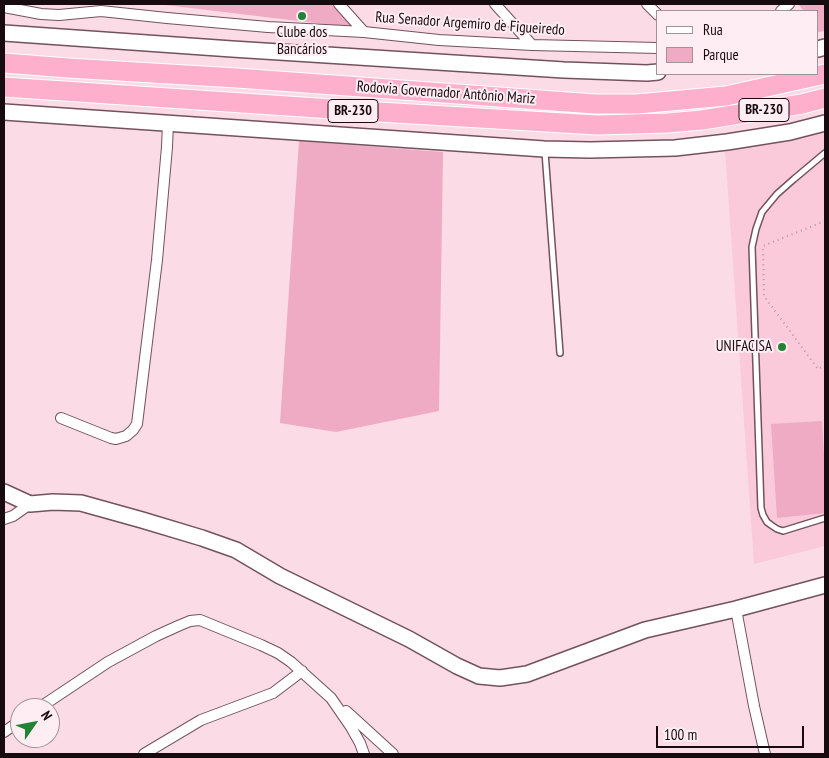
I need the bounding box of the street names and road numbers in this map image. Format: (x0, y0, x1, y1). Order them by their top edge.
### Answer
street label: Rua Senador Argemiro de Figueiredo (375, 8, 565, 40)
street label: Rodovia Governador Antônio Mariz (356, 78, 536, 108)
road number: BR-230 (739, 98, 789, 122)
road number: BR-230 (328, 100, 378, 122)

